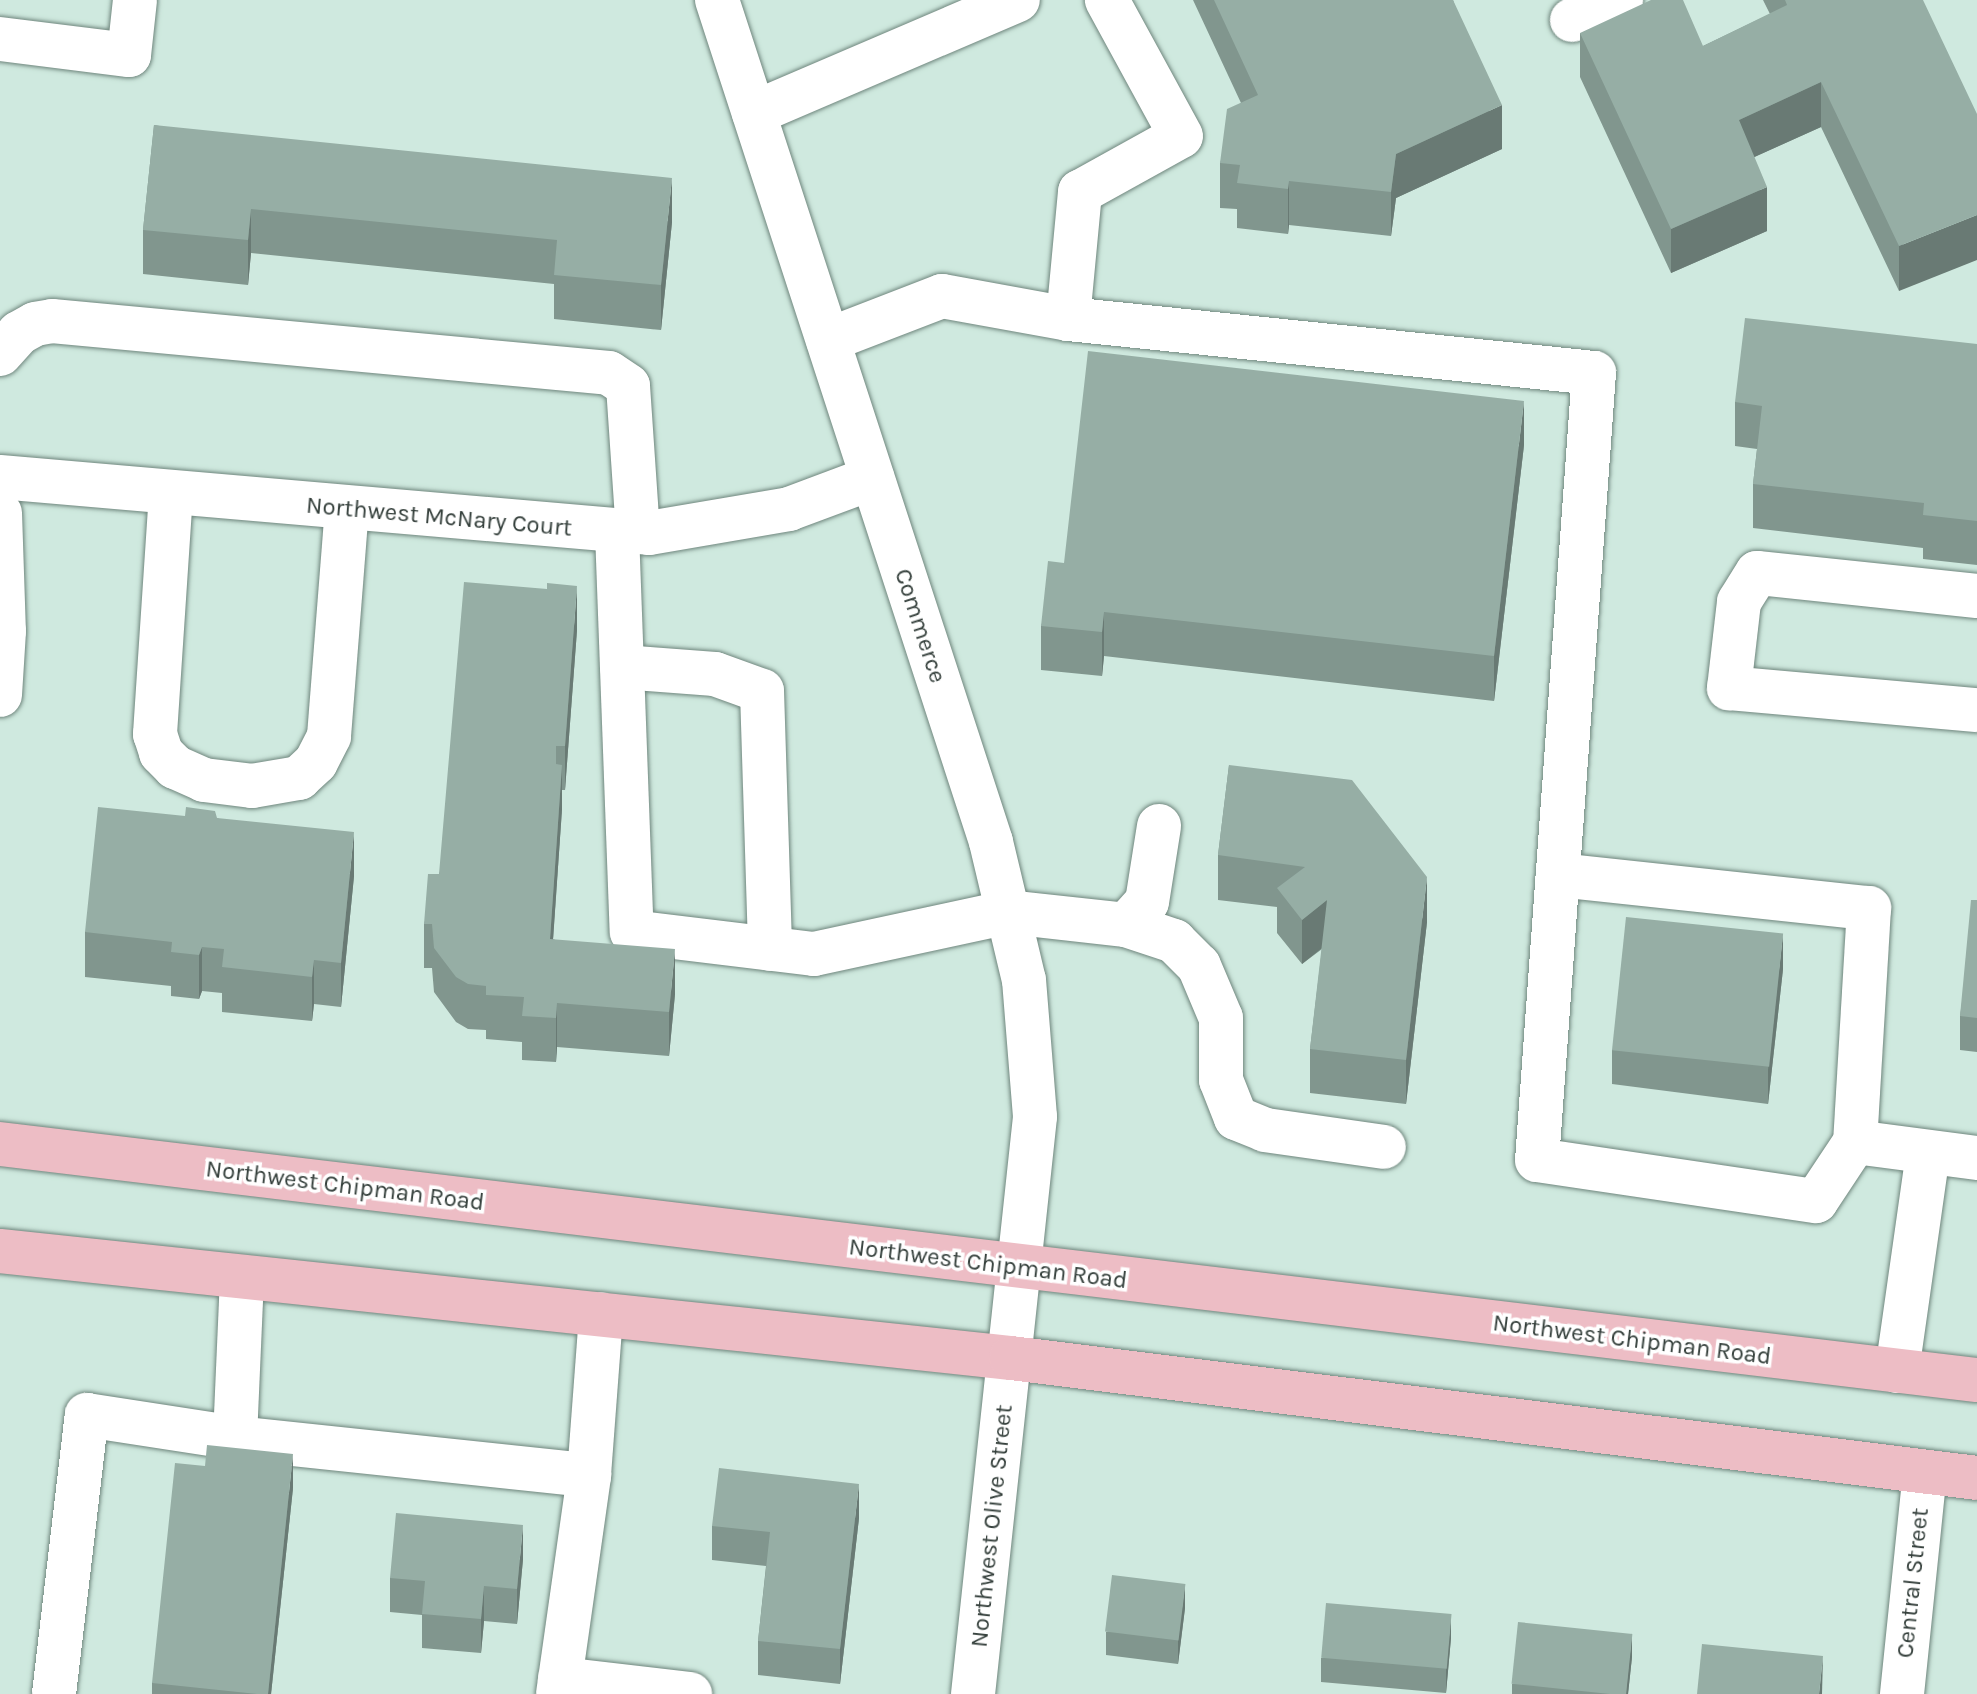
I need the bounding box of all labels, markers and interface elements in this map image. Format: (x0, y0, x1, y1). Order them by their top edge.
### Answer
street label: Northwest McNary Court (305, 491, 573, 543)
street label: Commerce (888, 565, 952, 687)
street label: Northwest Chipman Road (204, 1155, 486, 1217)
street label: Northwest Chipman Road (847, 1233, 1129, 1295)
street label: Northwest Chipman Road (1491, 1309, 1773, 1371)
street label: Northwest Olive Street (965, 1403, 1019, 1649)
street label: Central Street (1891, 1507, 1935, 1659)

